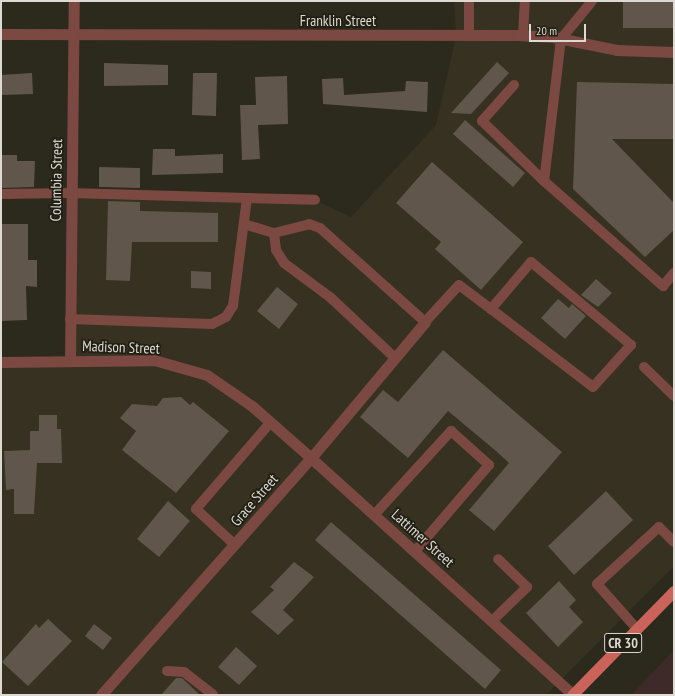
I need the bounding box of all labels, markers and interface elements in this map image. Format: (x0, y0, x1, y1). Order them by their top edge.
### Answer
street label: Franklin Street (300, 12, 376, 30)
scale bar (531, 16, 588, 42)
text: 20 m (536, 23, 557, 38)
street label: Columbia Street (46, 139, 66, 221)
street label: Madison Street (82, 337, 160, 357)
street label: Grace Street (227, 470, 281, 530)
street label: Lattimer Street (388, 505, 458, 571)
road number: CR 30 (604, 631, 642, 655)

